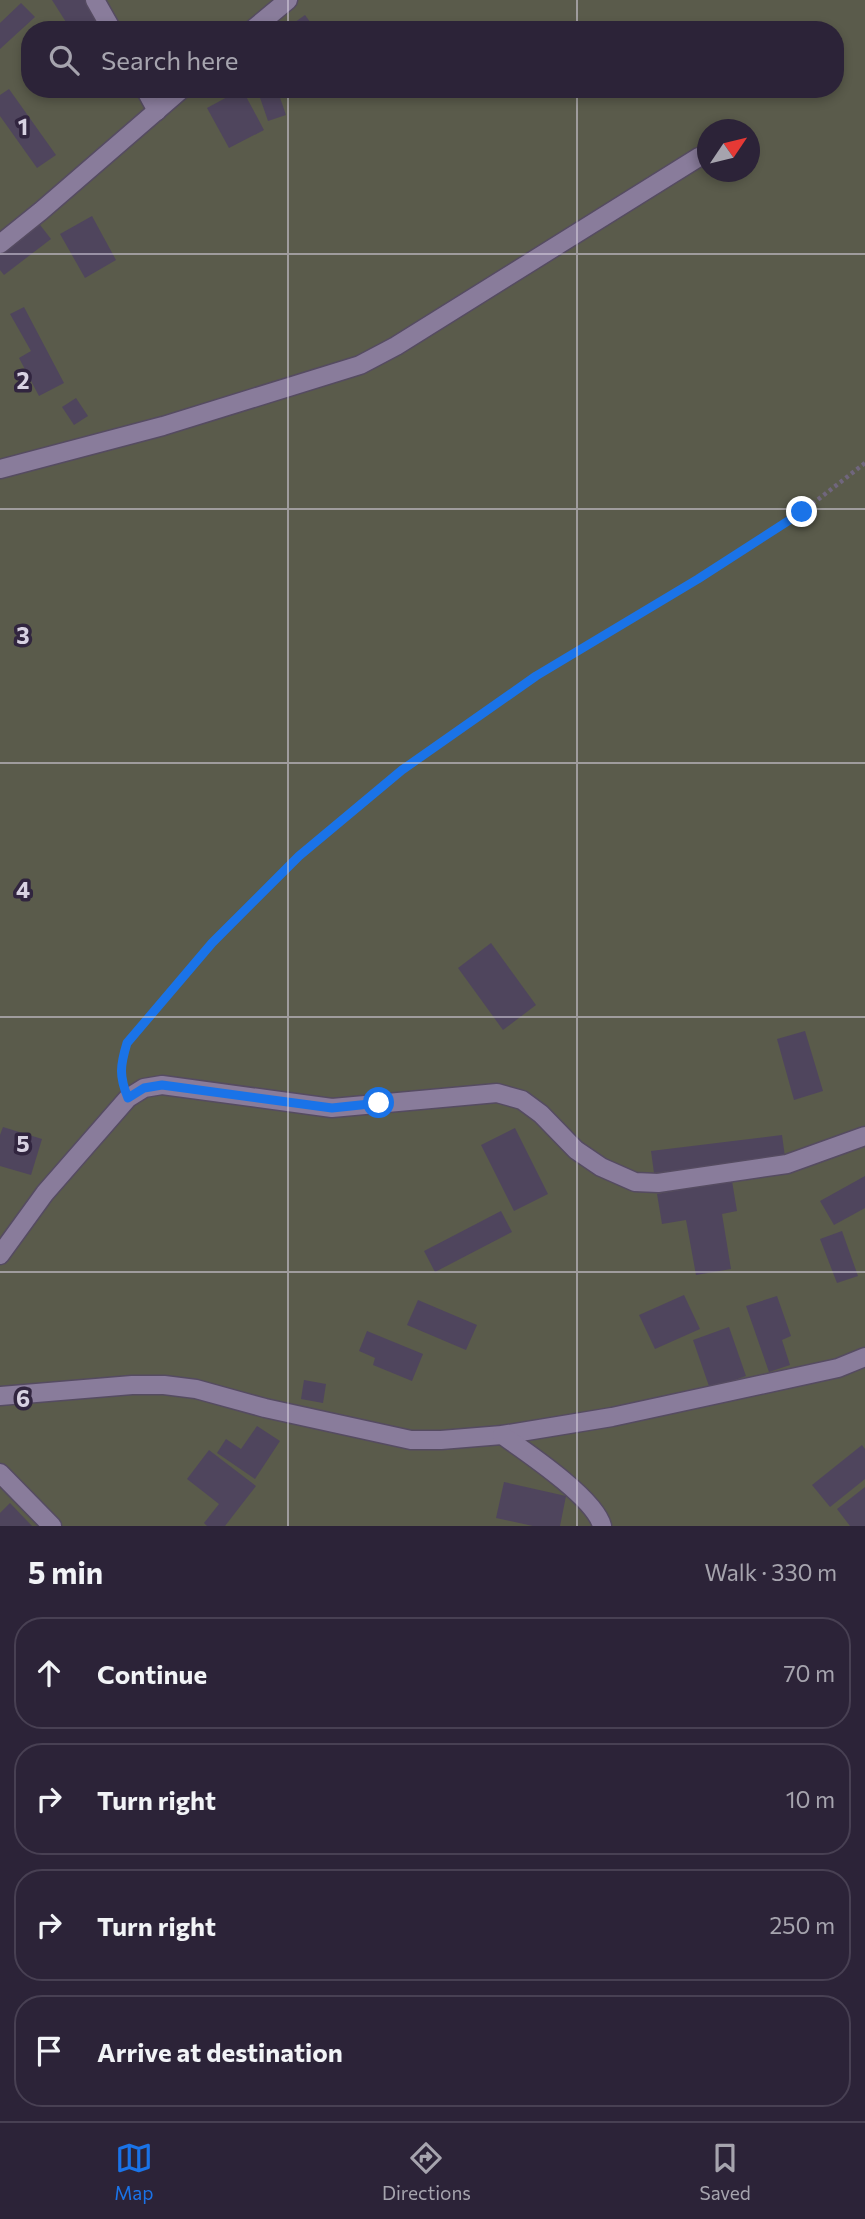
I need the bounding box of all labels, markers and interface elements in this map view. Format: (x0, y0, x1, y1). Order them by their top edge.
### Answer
search box (21, 21, 844, 98)
icon: search (45, 41, 83, 79)
text: Search here (101, 44, 239, 75)
text: 1 (18, 112, 28, 140)
north arrow (697, 119, 760, 182)
text: 2 (16, 366, 30, 394)
route end (786, 496, 817, 527)
text: 3 (16, 621, 30, 649)
text: 4 (16, 875, 30, 903)
route start (363, 1087, 394, 1118)
text: 5 (16, 1129, 30, 1157)
text: 6 (16, 1384, 30, 1412)
text: 5 min (28, 1553, 103, 1590)
text: Walk · 330 m (705, 1558, 837, 1586)
icon: ahead (30, 1654, 68, 1692)
text: Continue (97, 1658, 207, 1689)
text: 70 m (783, 1659, 835, 1687)
icon: right (30, 1780, 68, 1818)
text: Turn right (97, 1784, 216, 1815)
text: 10 m (786, 1785, 835, 1813)
icon: right (30, 1906, 68, 1944)
text: Turn right (97, 1910, 216, 1941)
text: 250 m (770, 1911, 835, 1939)
icon: arrive (30, 2032, 68, 2070)
text: Arrive at destination (97, 2036, 343, 2067)
tab: Map (114, 2139, 153, 2204)
tab: Directions (382, 2139, 471, 2204)
tab: Saved (699, 2139, 751, 2204)

